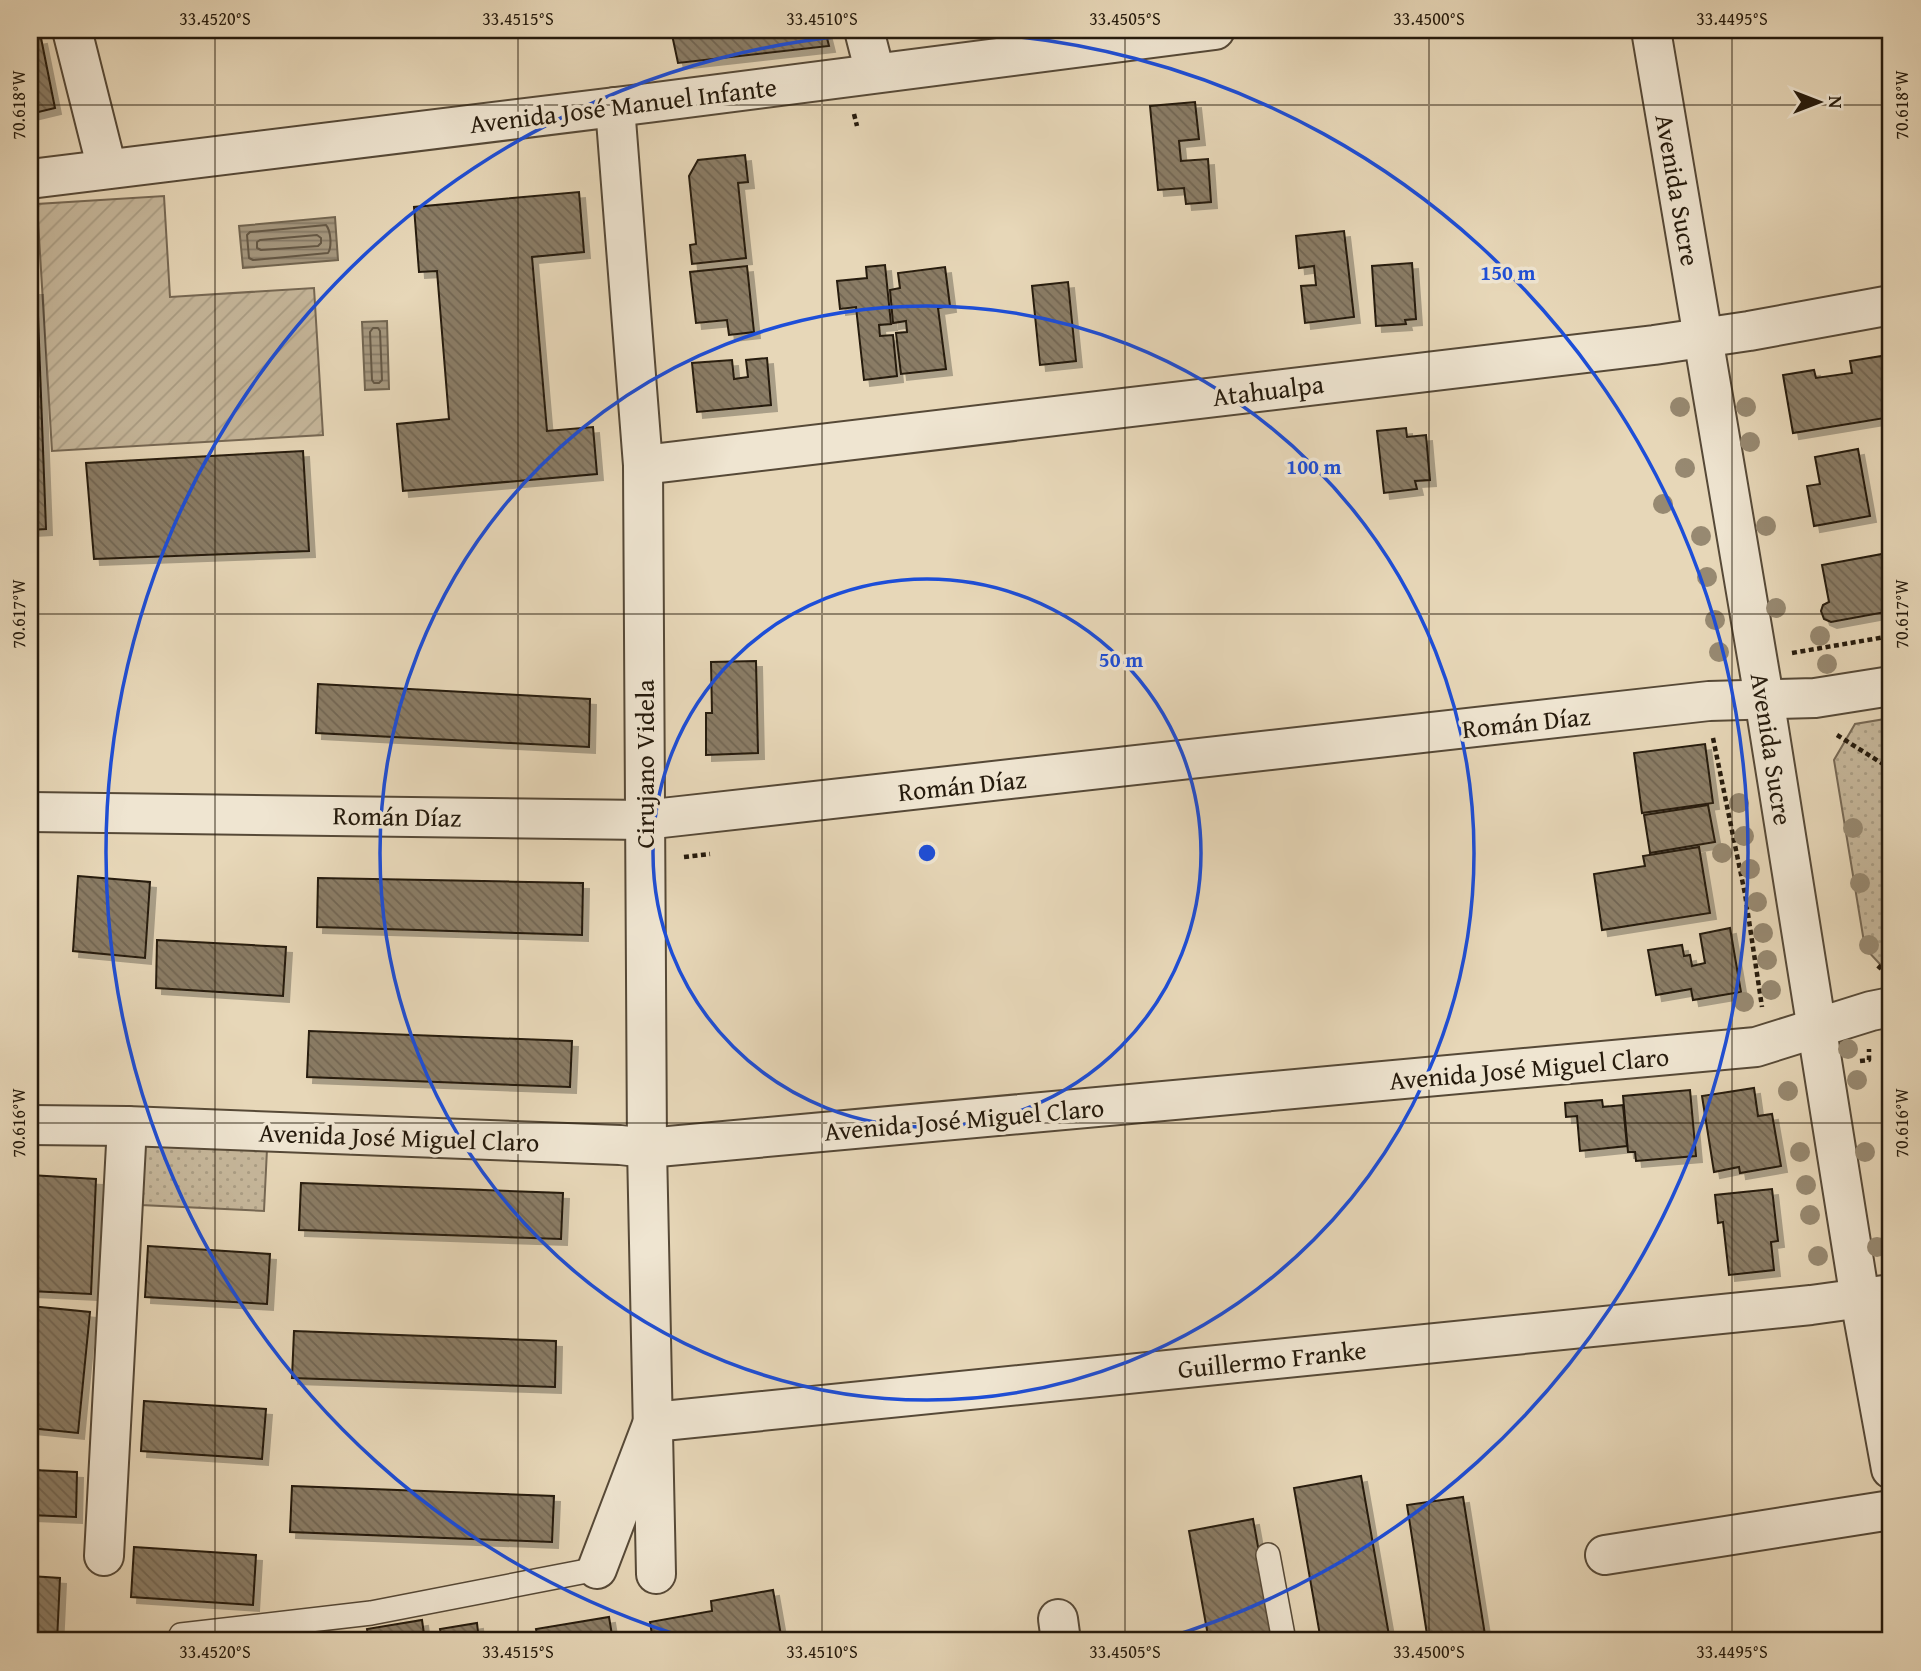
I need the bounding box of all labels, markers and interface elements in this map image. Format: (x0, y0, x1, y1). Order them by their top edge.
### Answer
text: 33.4520°S (179, 5, 251, 32)
text: 33.4515°S (482, 5, 554, 32)
text: 33.4510°S (786, 5, 858, 32)
text: 33.4505°S (1089, 5, 1161, 32)
text: 33.4500°S (1393, 5, 1465, 32)
text: 33.4495°S (1696, 5, 1768, 32)
north arrow (1784, 66, 1854, 136)
street label: Avenida José Manuel Infante (467, 67, 779, 143)
text: 70.618°W (5, 70, 32, 140)
text: 70.618°W (1888, 70, 1915, 140)
text: N (1822, 96, 1850, 109)
street label: Avenida Sucre (1645, 111, 1711, 269)
text: 150 m (1480, 257, 1536, 288)
street label: Atahualpa (1210, 364, 1327, 416)
text: 100 m (1286, 451, 1342, 482)
text: 70.617°W (5, 579, 32, 649)
text: 70.617°W (1888, 579, 1915, 649)
text: 50 m (1099, 644, 1143, 675)
street label: Avenida Sucre (1741, 670, 1803, 828)
street label: Cirujano Videla (625, 679, 664, 849)
street label: Román Díaz (1460, 696, 1592, 748)
street label: Román Díaz (896, 759, 1028, 811)
street label: Román Díaz (332, 795, 462, 837)
centre of rings (915, 841, 939, 865)
street label: Avenida José Miguel Claro (1387, 1036, 1671, 1100)
street label: Avenida José Miguel Claro (822, 1087, 1106, 1151)
text: 70.616°W (5, 1088, 32, 1158)
text: 70.616°W (1888, 1088, 1915, 1158)
street label: Avenida José Miguel Claro (258, 1113, 540, 1161)
street label: Guillermo Franke (1176, 1330, 1368, 1388)
text: 33.4520°S (179, 1638, 251, 1665)
text: 33.4515°S (482, 1638, 554, 1665)
text: 33.4510°S (786, 1638, 858, 1665)
text: 33.4505°S (1089, 1638, 1161, 1665)
text: 33.4500°S (1393, 1638, 1465, 1665)
text: 33.4495°S (1696, 1638, 1768, 1665)

